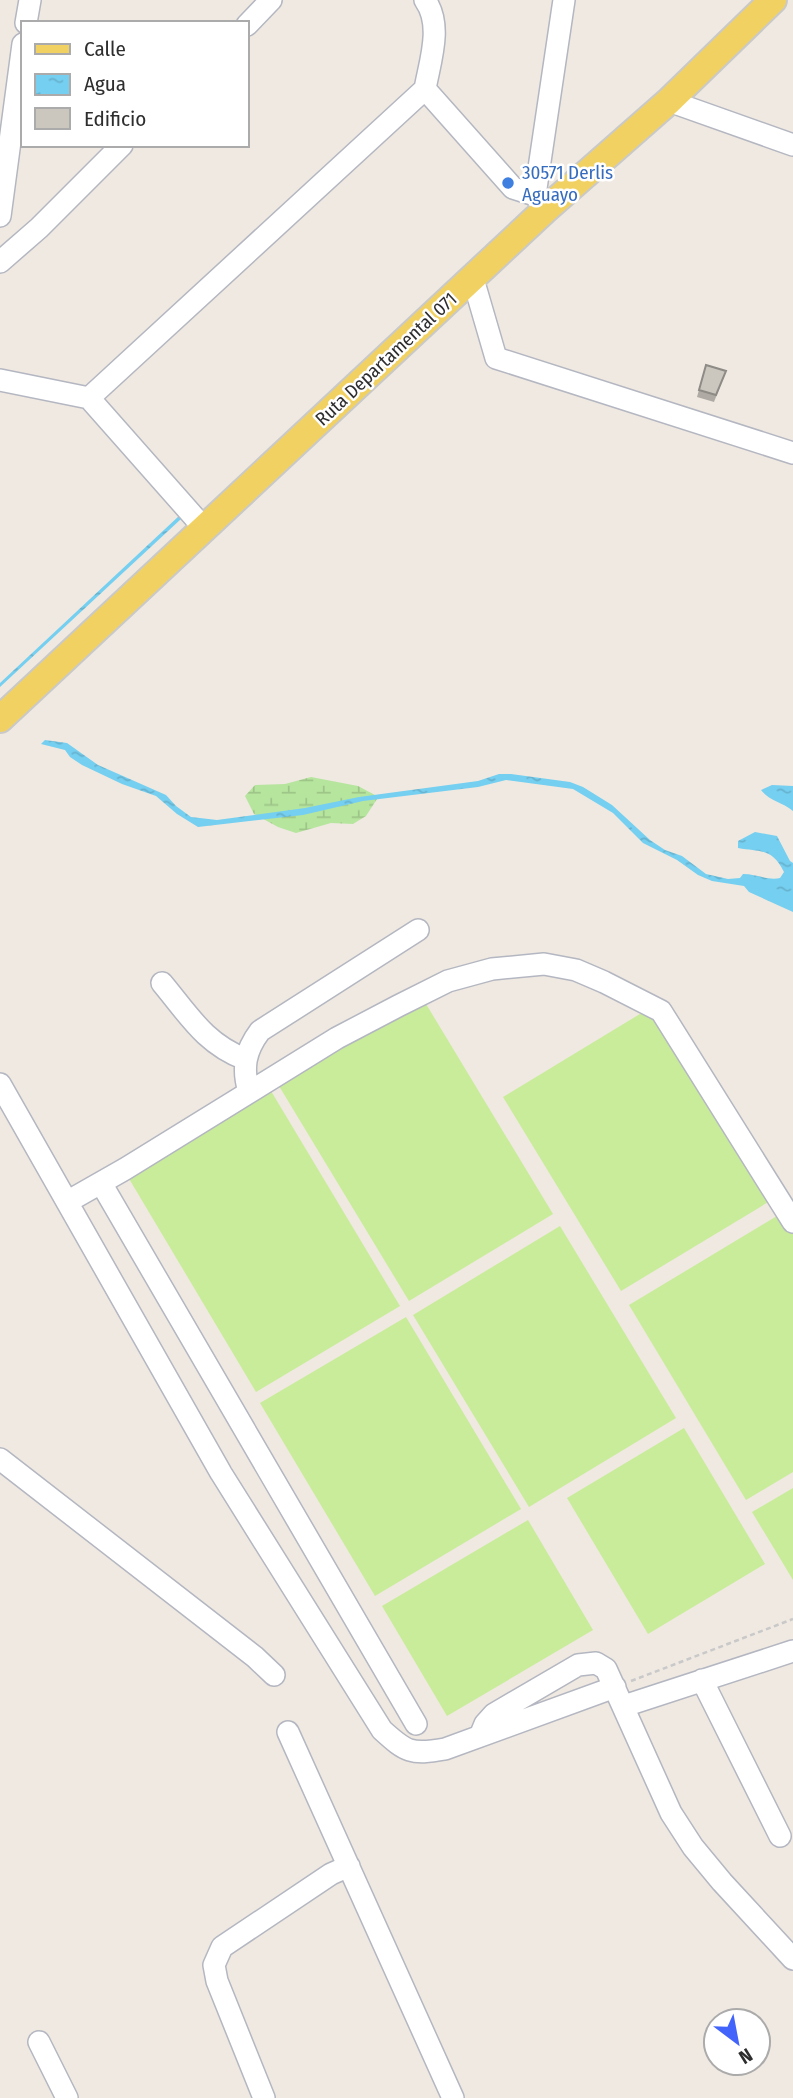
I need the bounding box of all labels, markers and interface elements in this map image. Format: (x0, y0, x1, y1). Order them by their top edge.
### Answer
legend (21, 21, 248, 147)
text: Calle (84, 36, 126, 62)
text: Agua (84, 71, 126, 97)
text: Edificio (84, 106, 146, 132)
place label: 30571 Derlis Aguayo (522, 161, 613, 206)
marker: 30571 Derlis Aguayo (500, 175, 516, 191)
street label: Ruta Departamental 071 (311, 288, 461, 430)
north arrow (702, 2007, 772, 2077)
text: N (735, 2043, 757, 2069)

